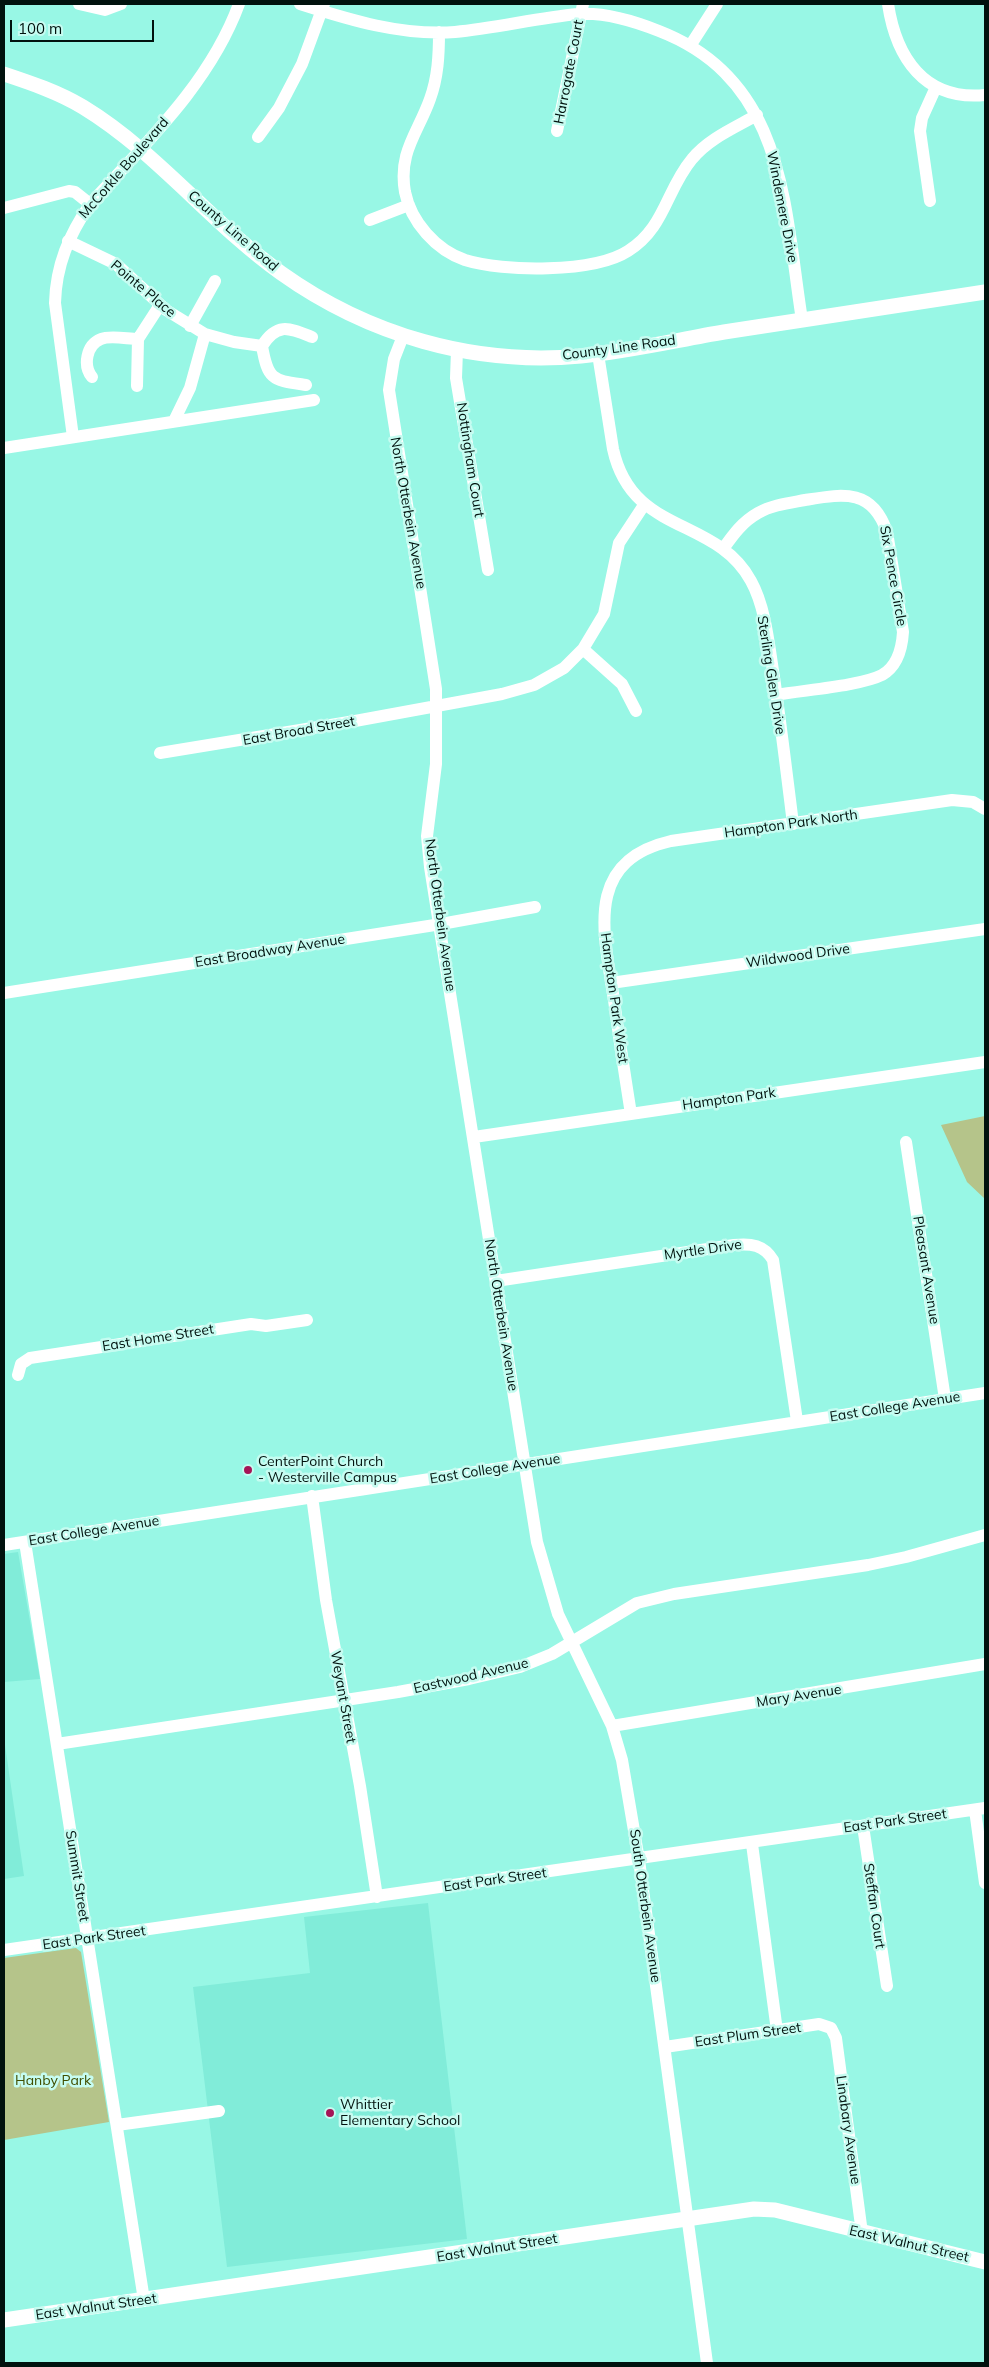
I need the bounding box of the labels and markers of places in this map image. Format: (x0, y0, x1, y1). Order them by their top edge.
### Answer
place label: CenterPoint Church - Westerville Campus (258, 1454, 397, 1486)
marker: CenterPoint Church - Westerville Campus (242, 1464, 254, 1476)
place label: Whittier Elementary School (340, 2097, 460, 2130)
marker: Whittier Elementary School (324, 2107, 336, 2119)

